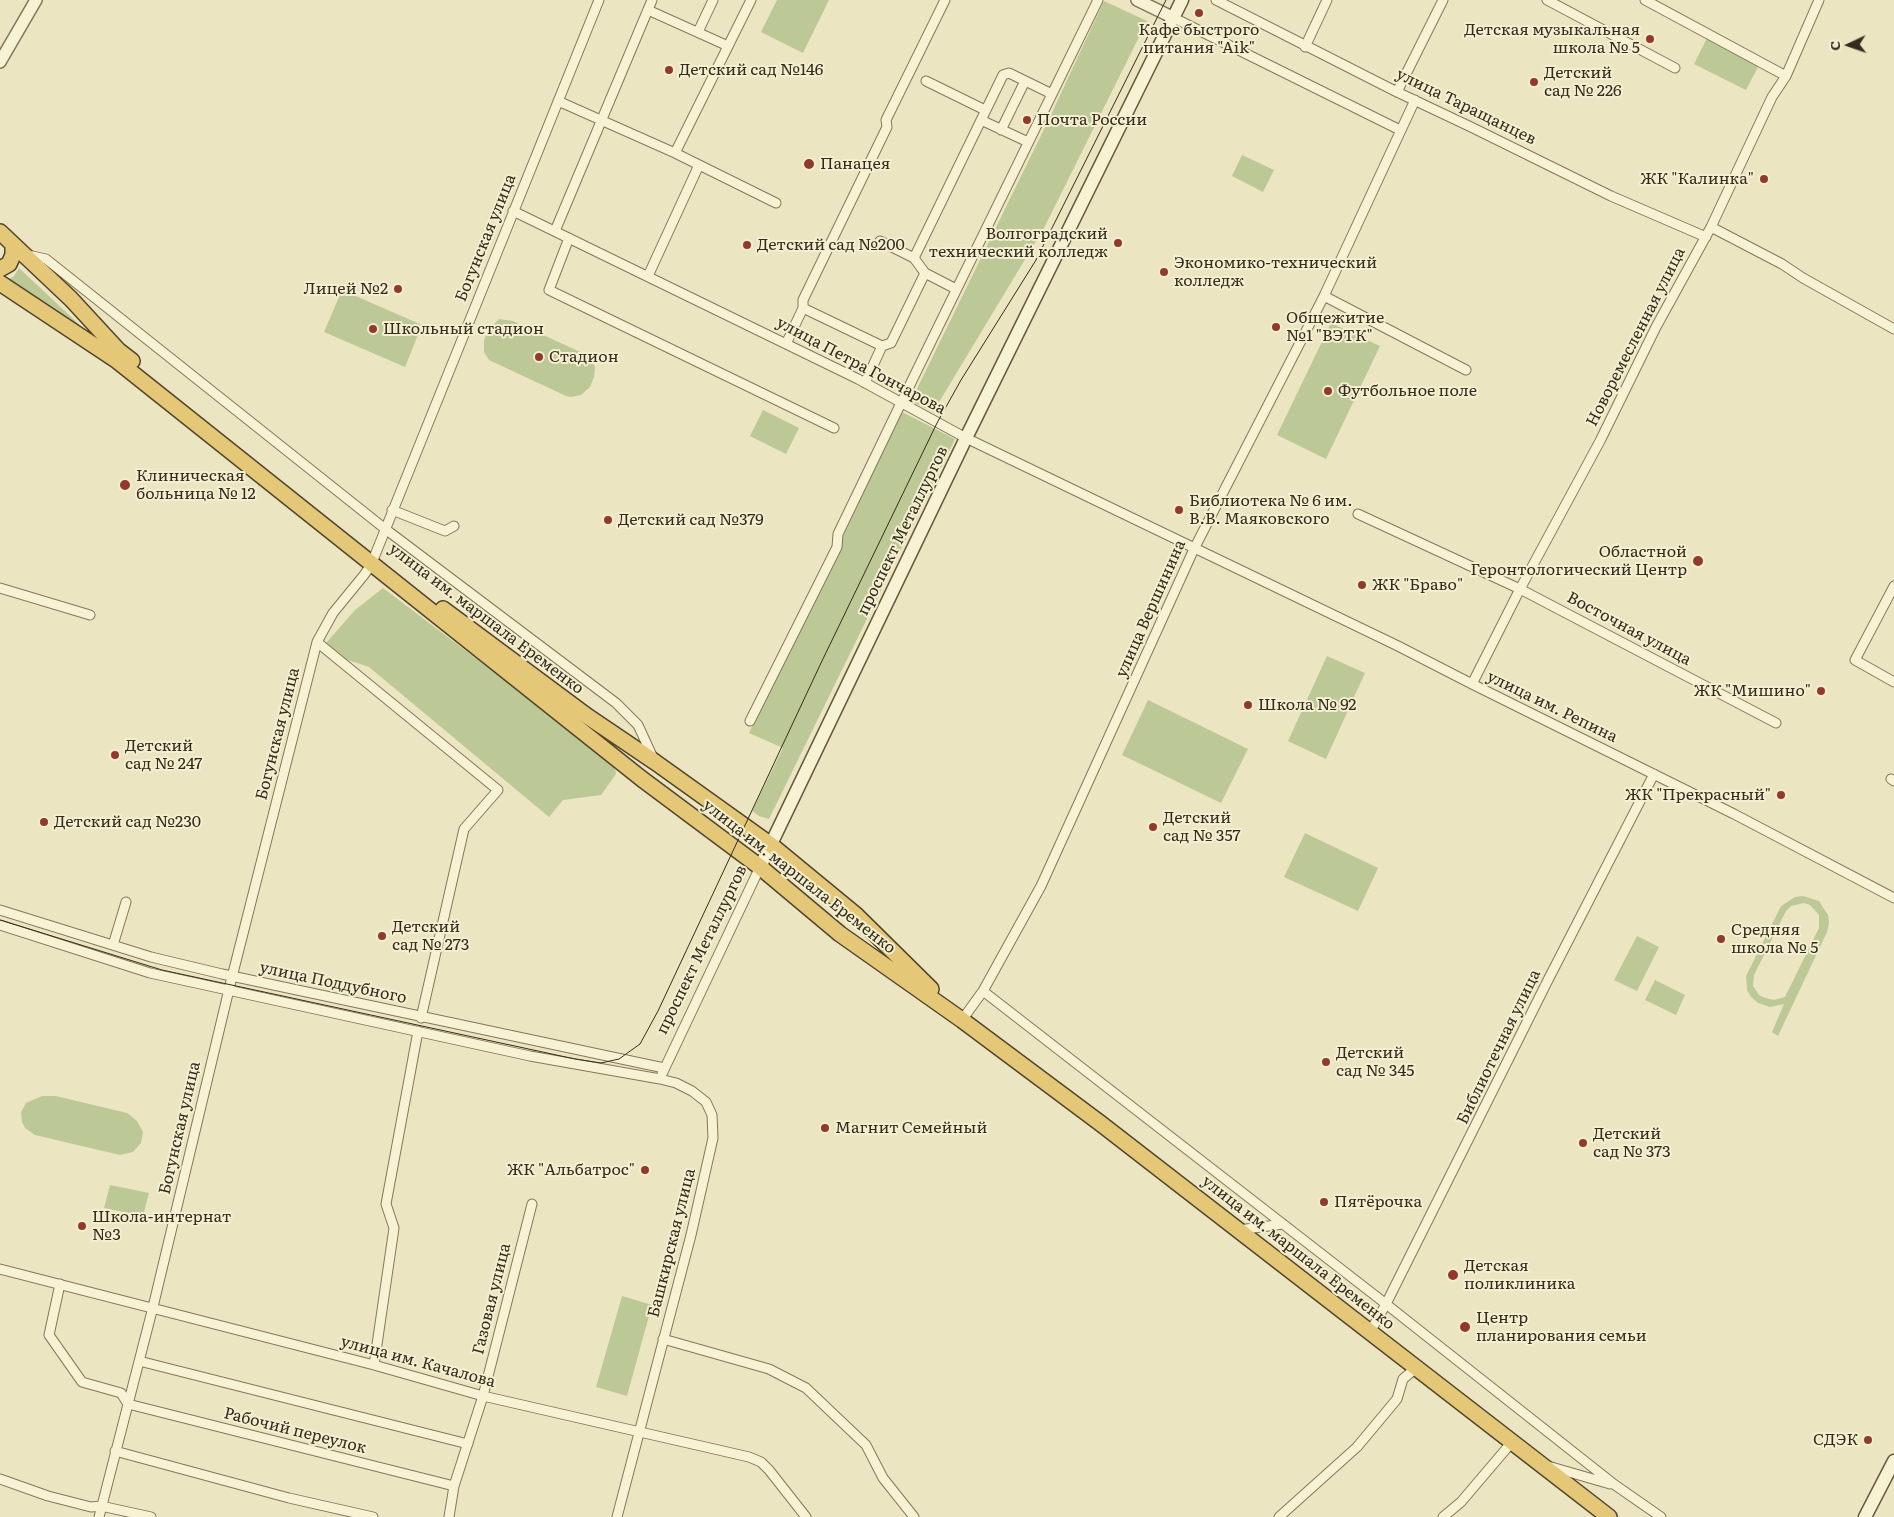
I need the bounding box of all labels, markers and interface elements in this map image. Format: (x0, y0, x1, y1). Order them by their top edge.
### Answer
marker: Кафе быстрого питания "Aik" (1193, 7, 1205, 19)
place label: Кафе быстрого питания "Aik" (1139, 20, 1259, 58)
place label: Детская музыкальная школа № 5 (1464, 20, 1640, 58)
north arrow (1824, 20, 1874, 70)
marker: Детская музыкальная школа № 5 (1644, 33, 1656, 45)
text: С (1824, 40, 1844, 51)
place label: Детский сад №146 (679, 60, 823, 80)
place label: Детский сад № 226 (1544, 63, 1622, 101)
marker: Детский сад №146 (663, 64, 675, 76)
street label: улица Таращанцев (1393, 65, 1539, 149)
marker: Детский сад № 226 (1528, 76, 1540, 88)
place label: Почта России (1037, 110, 1147, 130)
marker: Почта России (1021, 114, 1033, 126)
place label: Панацея (820, 154, 890, 174)
marker: Панацея (802, 157, 816, 171)
place label: ЖК "Калинка" (1640, 169, 1754, 189)
street label: Богунская улица (452, 171, 520, 305)
marker: ЖК "Калинка" (1758, 173, 1770, 185)
place label: Волгоградский технический колледж (929, 224, 1108, 262)
place label: Детский сад №200 (757, 235, 905, 255)
marker: Волгоградский технический колледж (1112, 237, 1124, 249)
marker: Детский сад №200 (741, 239, 753, 251)
street label: Новоремесленная улица (1582, 244, 1690, 430)
place label: Экономико-технический колледж (1174, 253, 1377, 291)
marker: Экономико-технический колледж (1158, 266, 1170, 278)
place label: Лицей №2 (304, 279, 388, 299)
marker: Лицей №2 (392, 283, 404, 295)
place label: Общежитие №1 "ВЭТК" (1286, 308, 1384, 346)
street label: улица Петра Гончарова (773, 313, 949, 419)
place label: Школьный стадион (383, 319, 544, 339)
marker: Общежитие №1 "ВЭТК" (1270, 321, 1282, 333)
marker: Школьный стадион (367, 323, 379, 335)
place label: Стадион (549, 347, 619, 367)
marker: Стадион (533, 351, 545, 363)
place label: Футбольное поле (1338, 381, 1477, 401)
marker: Футбольное поле (1322, 385, 1334, 397)
street label: проспект Металлургов (854, 443, 952, 619)
place label: Клиническая больница № 12 (136, 466, 256, 504)
marker: Клиническая больница № 12 (118, 478, 132, 492)
place label: Библиотека № 6 им. В.В. Маяковского (1189, 491, 1353, 529)
marker: Библиотека № 6 им. В.В. Маяковского (1173, 504, 1185, 516)
place label: Детский сад №379 (618, 510, 764, 530)
marker: Детский сад №379 (602, 514, 614, 526)
street label: улица Вершинина (1112, 537, 1190, 681)
street label: улица им. маршала Еременко (385, 539, 587, 699)
place label: Областной Геронтологический Центр (1471, 542, 1687, 580)
marker: Областной Геронтологический Центр (1691, 554, 1705, 568)
place label: ЖК "Браво" (1372, 575, 1463, 595)
marker: ЖК "Браво" (1356, 579, 1368, 591)
street label: Восточная улица (1564, 588, 1694, 670)
street label: Богунская улица (252, 666, 304, 802)
street label: улица им. Репина (1484, 667, 1620, 747)
place label: ЖК "Мишино" (1694, 681, 1811, 701)
marker: ЖК "Мишино" (1815, 685, 1827, 697)
place label: Школа № 92 (1258, 695, 1356, 715)
marker: Школа № 92 (1242, 699, 1254, 711)
place label: Детский сад № 247 (125, 736, 202, 774)
marker: Детский сад № 247 (109, 749, 121, 761)
place label: ЖК "Прекрасный" (1625, 785, 1771, 805)
marker: ЖК "Прекрасный" (1775, 789, 1787, 801)
street label: улица им. маршала Еременко (699, 796, 899, 958)
place label: Детский сад № 357 (1163, 808, 1241, 846)
place label: Детский сад №230 (54, 812, 201, 832)
marker: Детский сад №230 (38, 816, 50, 828)
marker: Детский сад № 357 (1147, 821, 1159, 833)
street label: проспект Металлургов (653, 862, 751, 1038)
place label: Детский сад № 273 (392, 917, 469, 955)
place label: Средняя школа № 5 (1731, 920, 1818, 958)
marker: Детский сад № 273 (376, 930, 388, 942)
marker: Средняя школа № 5 (1715, 933, 1727, 945)
street label: улица Поддубного (258, 958, 408, 1008)
street label: Библиотечная улица (1453, 966, 1545, 1128)
place label: Детский сад № 345 (1336, 1043, 1414, 1081)
marker: Детский сад № 345 (1320, 1056, 1332, 1068)
street label: Богунская улица (155, 1060, 205, 1196)
place label: Магнит Семейный (835, 1118, 987, 1138)
marker: Магнит Семейный (819, 1122, 831, 1134)
place label: Детский сад № 373 (1593, 1124, 1671, 1162)
marker: Детский сад № 373 (1577, 1137, 1589, 1149)
place label: ЖК "Альбатрос" (507, 1160, 635, 1180)
marker: ЖК "Альбатрос" (639, 1164, 651, 1176)
street label: Башкирская улица (644, 1166, 700, 1320)
street label: улица им. маршала Еременко (1198, 1172, 1398, 1334)
place label: Пятёрочка (1334, 1192, 1422, 1212)
marker: Пятёрочка (1318, 1196, 1330, 1208)
place label: Школа-интернат №3 (92, 1207, 231, 1245)
marker: Школа-интернат №3 (76, 1220, 88, 1232)
street label: Газовая улица (469, 1241, 515, 1357)
place label: Детская поликлиника (1464, 1256, 1575, 1294)
marker: Детская поликлиника (1446, 1268, 1460, 1282)
place label: Центр планирования семьи (1476, 1308, 1647, 1346)
marker: Центр планирования семьи (1458, 1320, 1472, 1334)
street label: улица им. Качалова (338, 1332, 498, 1392)
street label: Рабочий переулок (222, 1404, 368, 1458)
place label: СДЭК (1813, 1430, 1858, 1450)
marker: СДЭК (1862, 1434, 1874, 1446)

